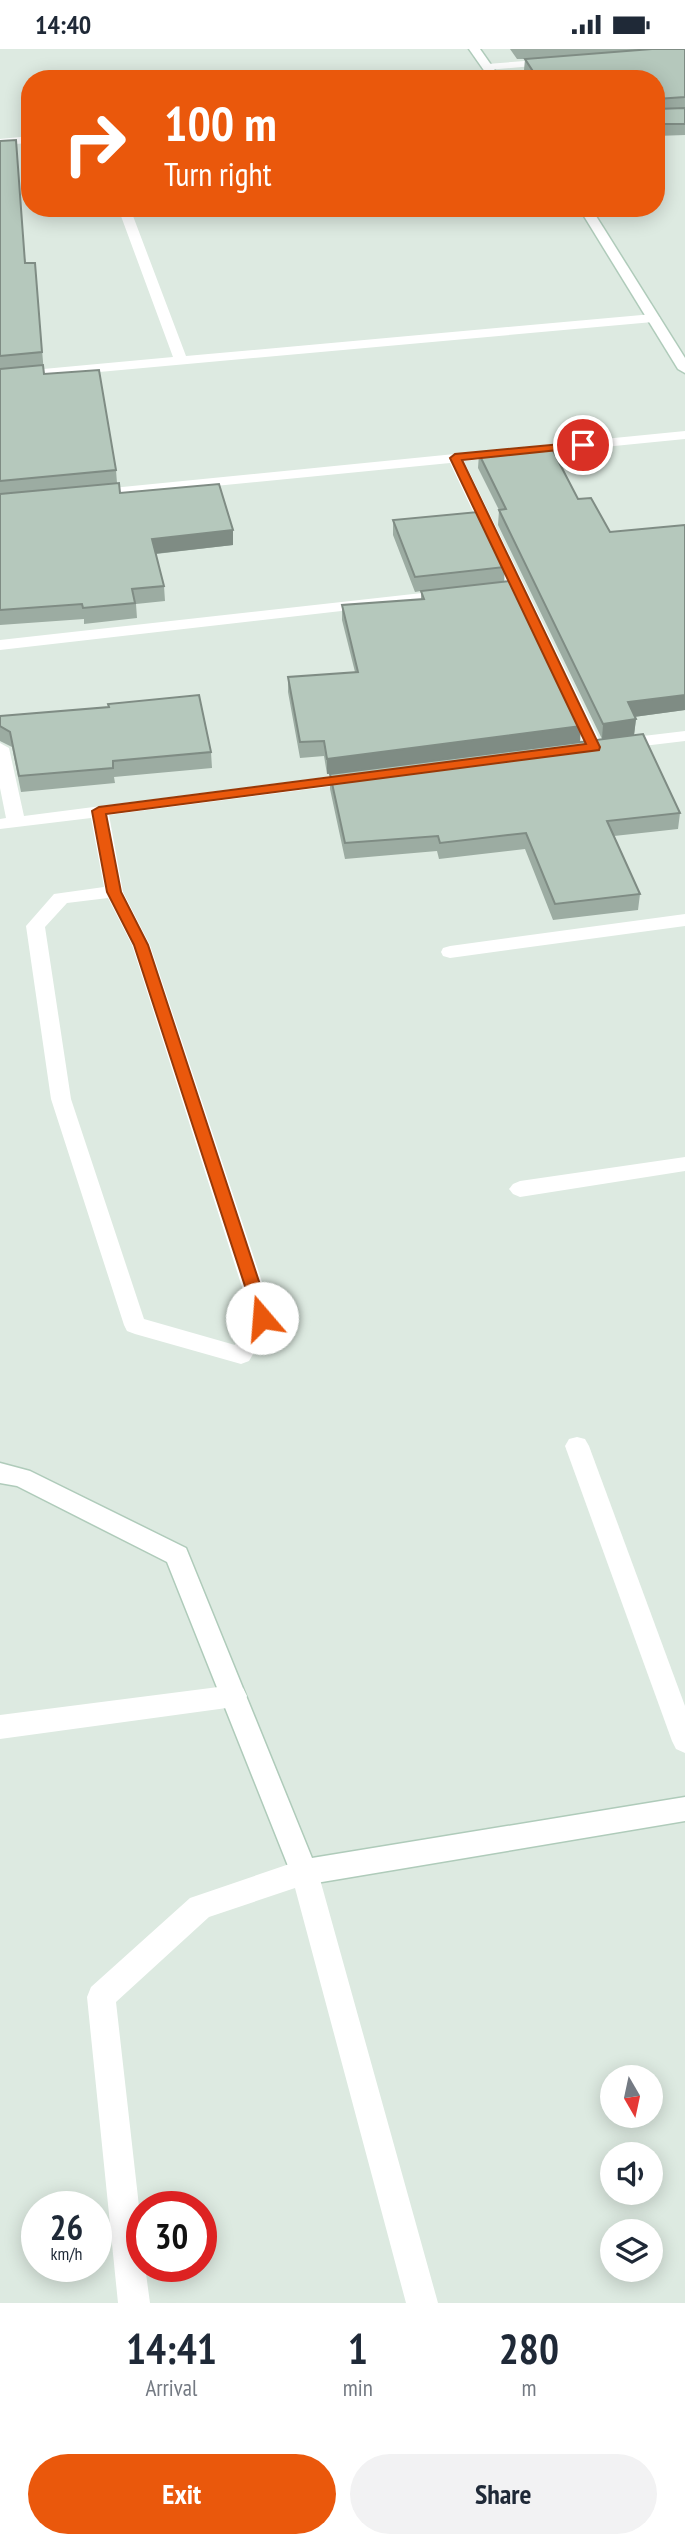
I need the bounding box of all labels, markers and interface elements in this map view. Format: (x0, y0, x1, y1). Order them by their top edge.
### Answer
text: 14:40 (35, 8, 91, 41)
text: 100 m (164, 91, 277, 155)
icon: right (49, 98, 140, 189)
text: Turn right (164, 153, 272, 195)
pin (553, 415, 613, 475)
icon: arrive (564, 426, 602, 464)
position arrow (225, 1281, 299, 1355)
north arrow (600, 2065, 663, 2128)
map controls (600, 2065, 663, 2282)
button: sound (600, 2142, 663, 2205)
speed limit sign: 30 (126, 2191, 217, 2282)
text: 26 (50, 2204, 83, 2250)
button: layers (600, 2219, 663, 2282)
text: km/h (51, 2242, 82, 2265)
text: 14:41 (126, 2321, 217, 2376)
text: 1 (348, 2321, 368, 2376)
text: 280 (499, 2321, 559, 2376)
text: Arrival (145, 2373, 197, 2402)
text: min (343, 2373, 373, 2402)
text: m (521, 2373, 536, 2402)
button: Exit (28, 2454, 336, 2534)
button: Share (350, 2454, 657, 2534)

